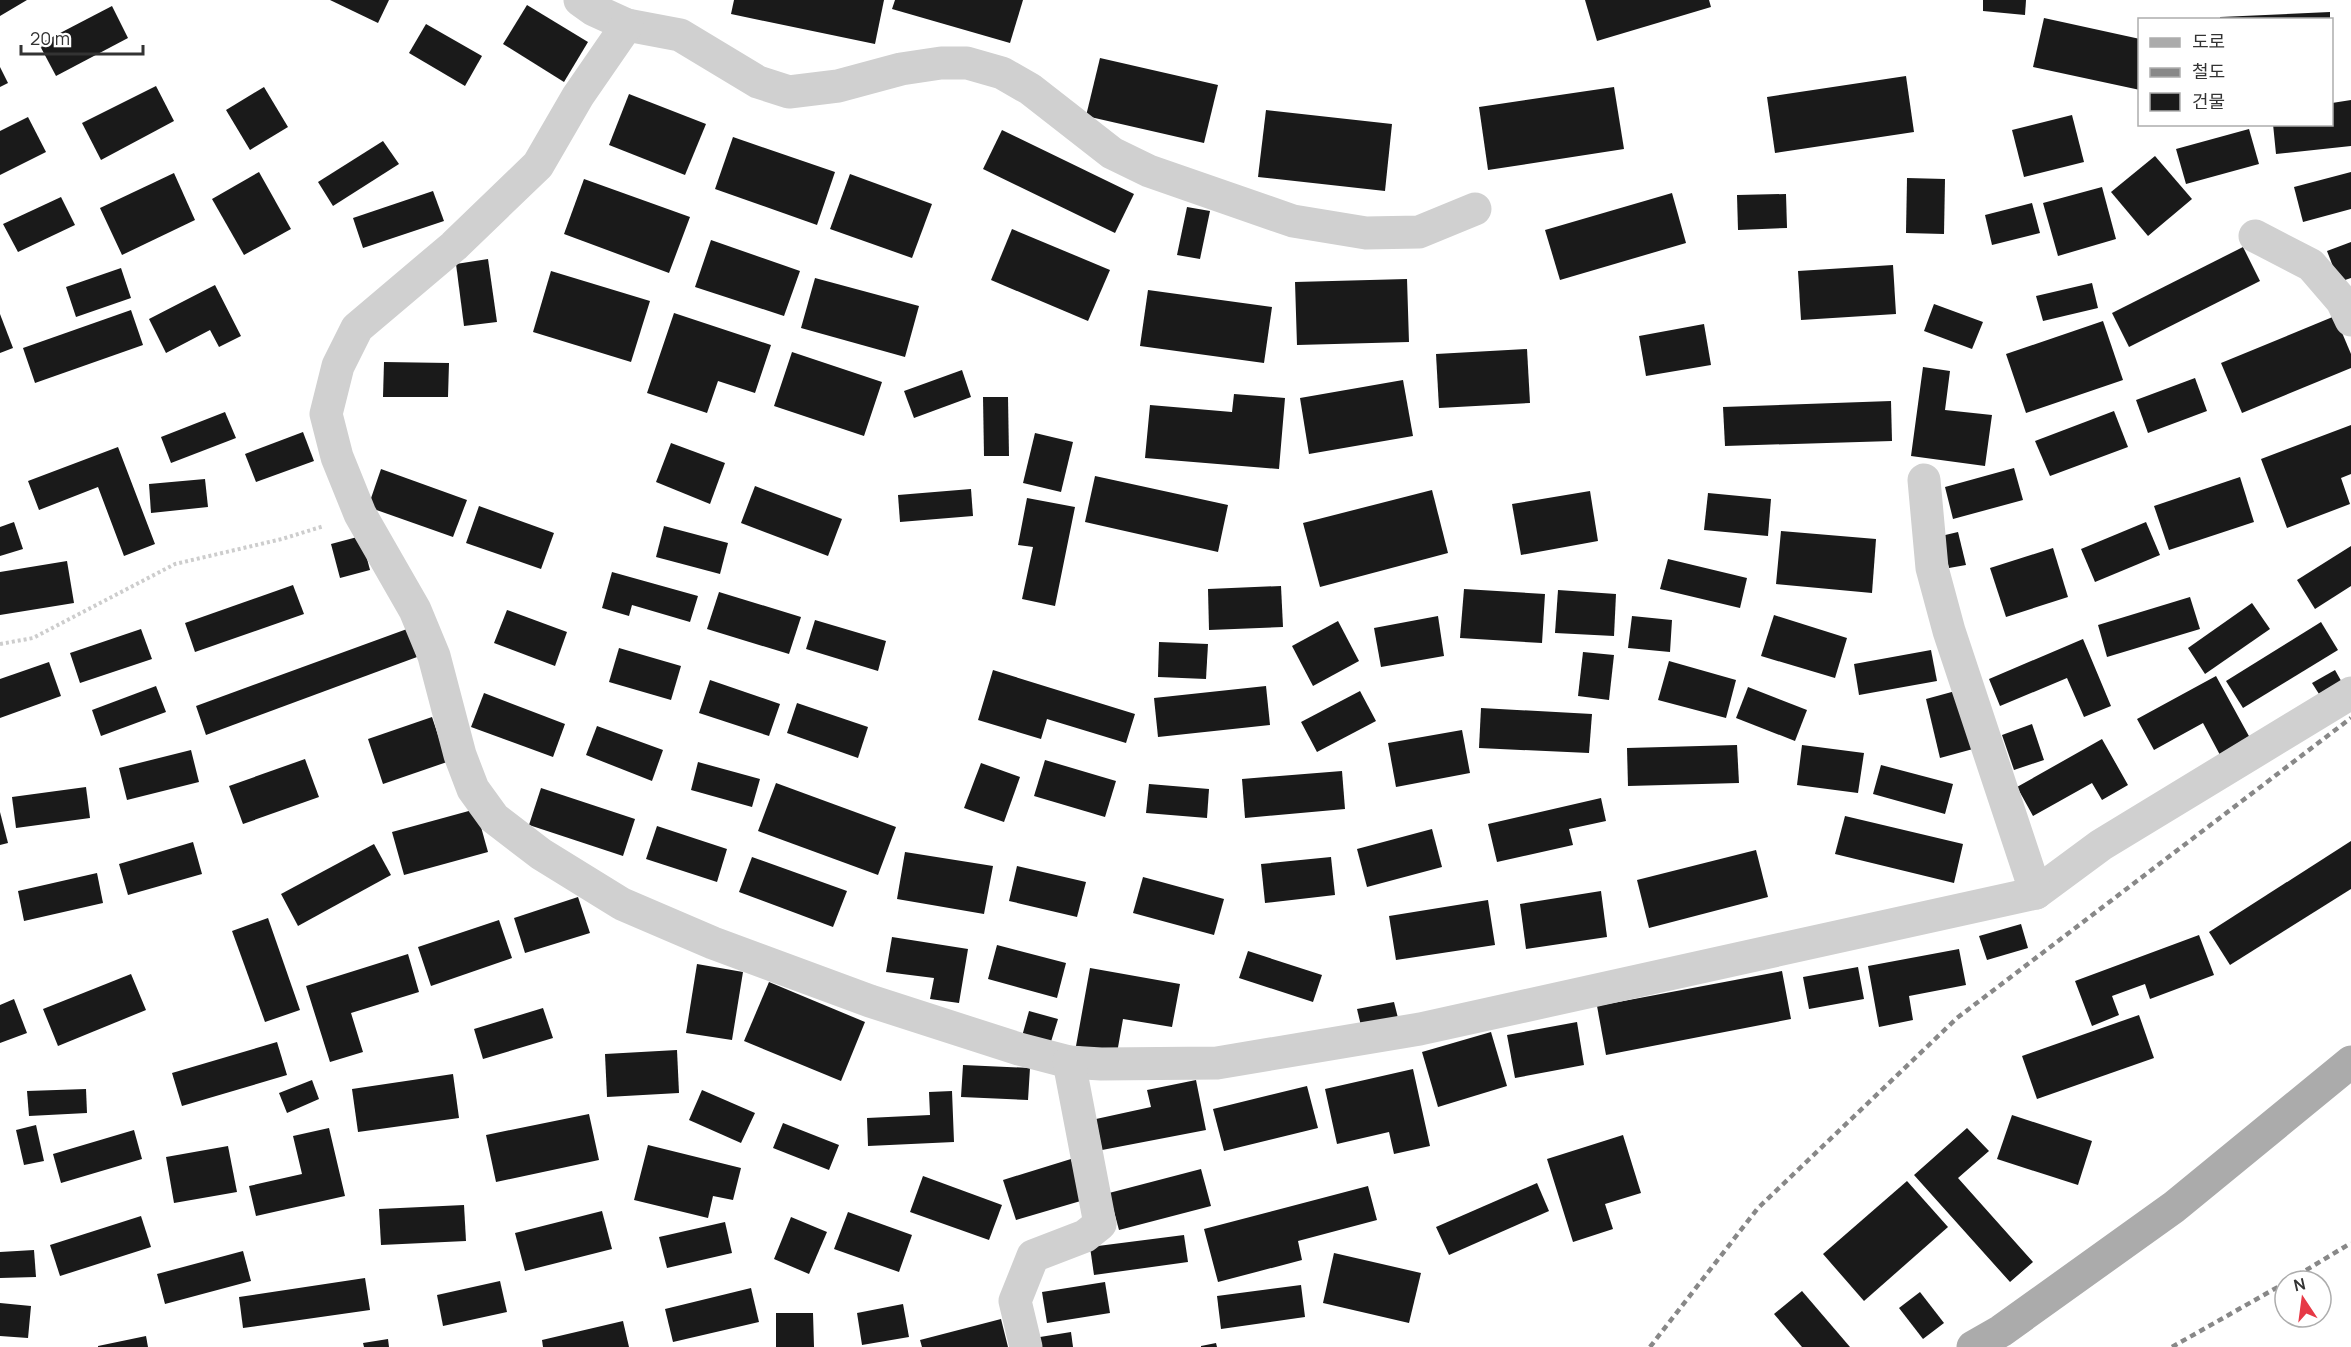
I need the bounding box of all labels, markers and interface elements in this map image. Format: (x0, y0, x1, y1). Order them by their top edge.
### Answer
scale bar (21, 18, 142, 56)
legend (2138, 18, 2333, 126)
text: 20 m (30, 26, 70, 50)
text: 도로 (2192, 29, 2225, 53)
text: 철도 (2192, 59, 2225, 83)
text: 건물 (2192, 89, 2225, 113)
north arrow (2273, 1269, 2333, 1329)
text: N (2292, 1272, 2308, 1296)

